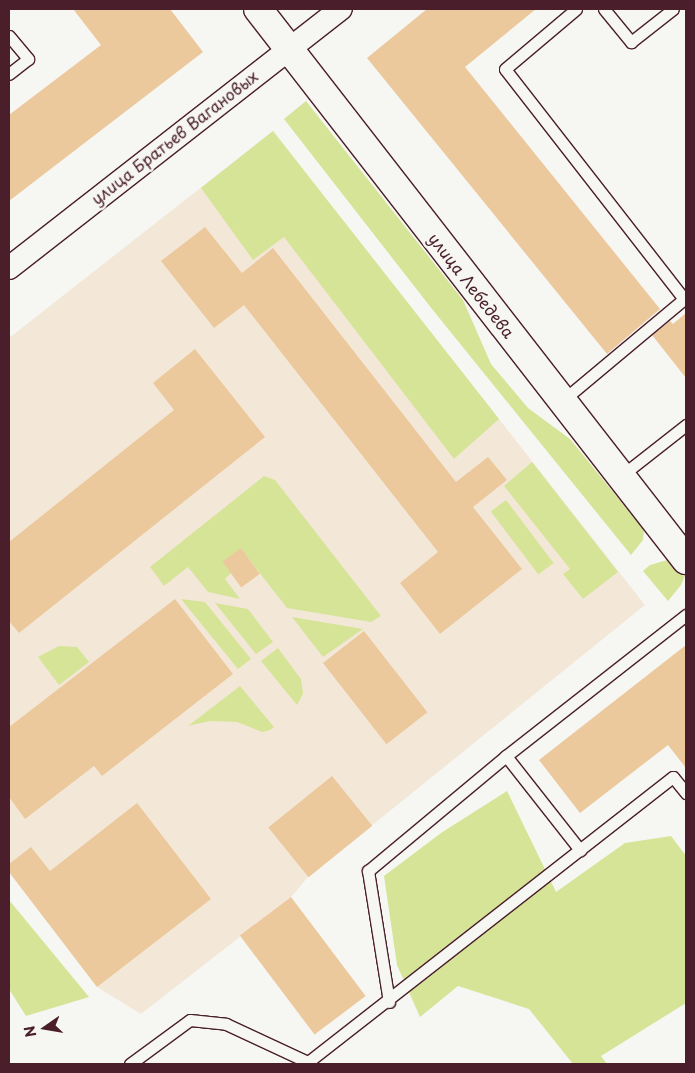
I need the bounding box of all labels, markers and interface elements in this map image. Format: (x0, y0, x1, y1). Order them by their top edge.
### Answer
street label: улица Братьев Вагановых (87, 66, 261, 208)
street label: улица Лебедева (425, 228, 519, 342)
north arrow (20, 1003, 70, 1053)
text: N (18, 1024, 41, 1039)

